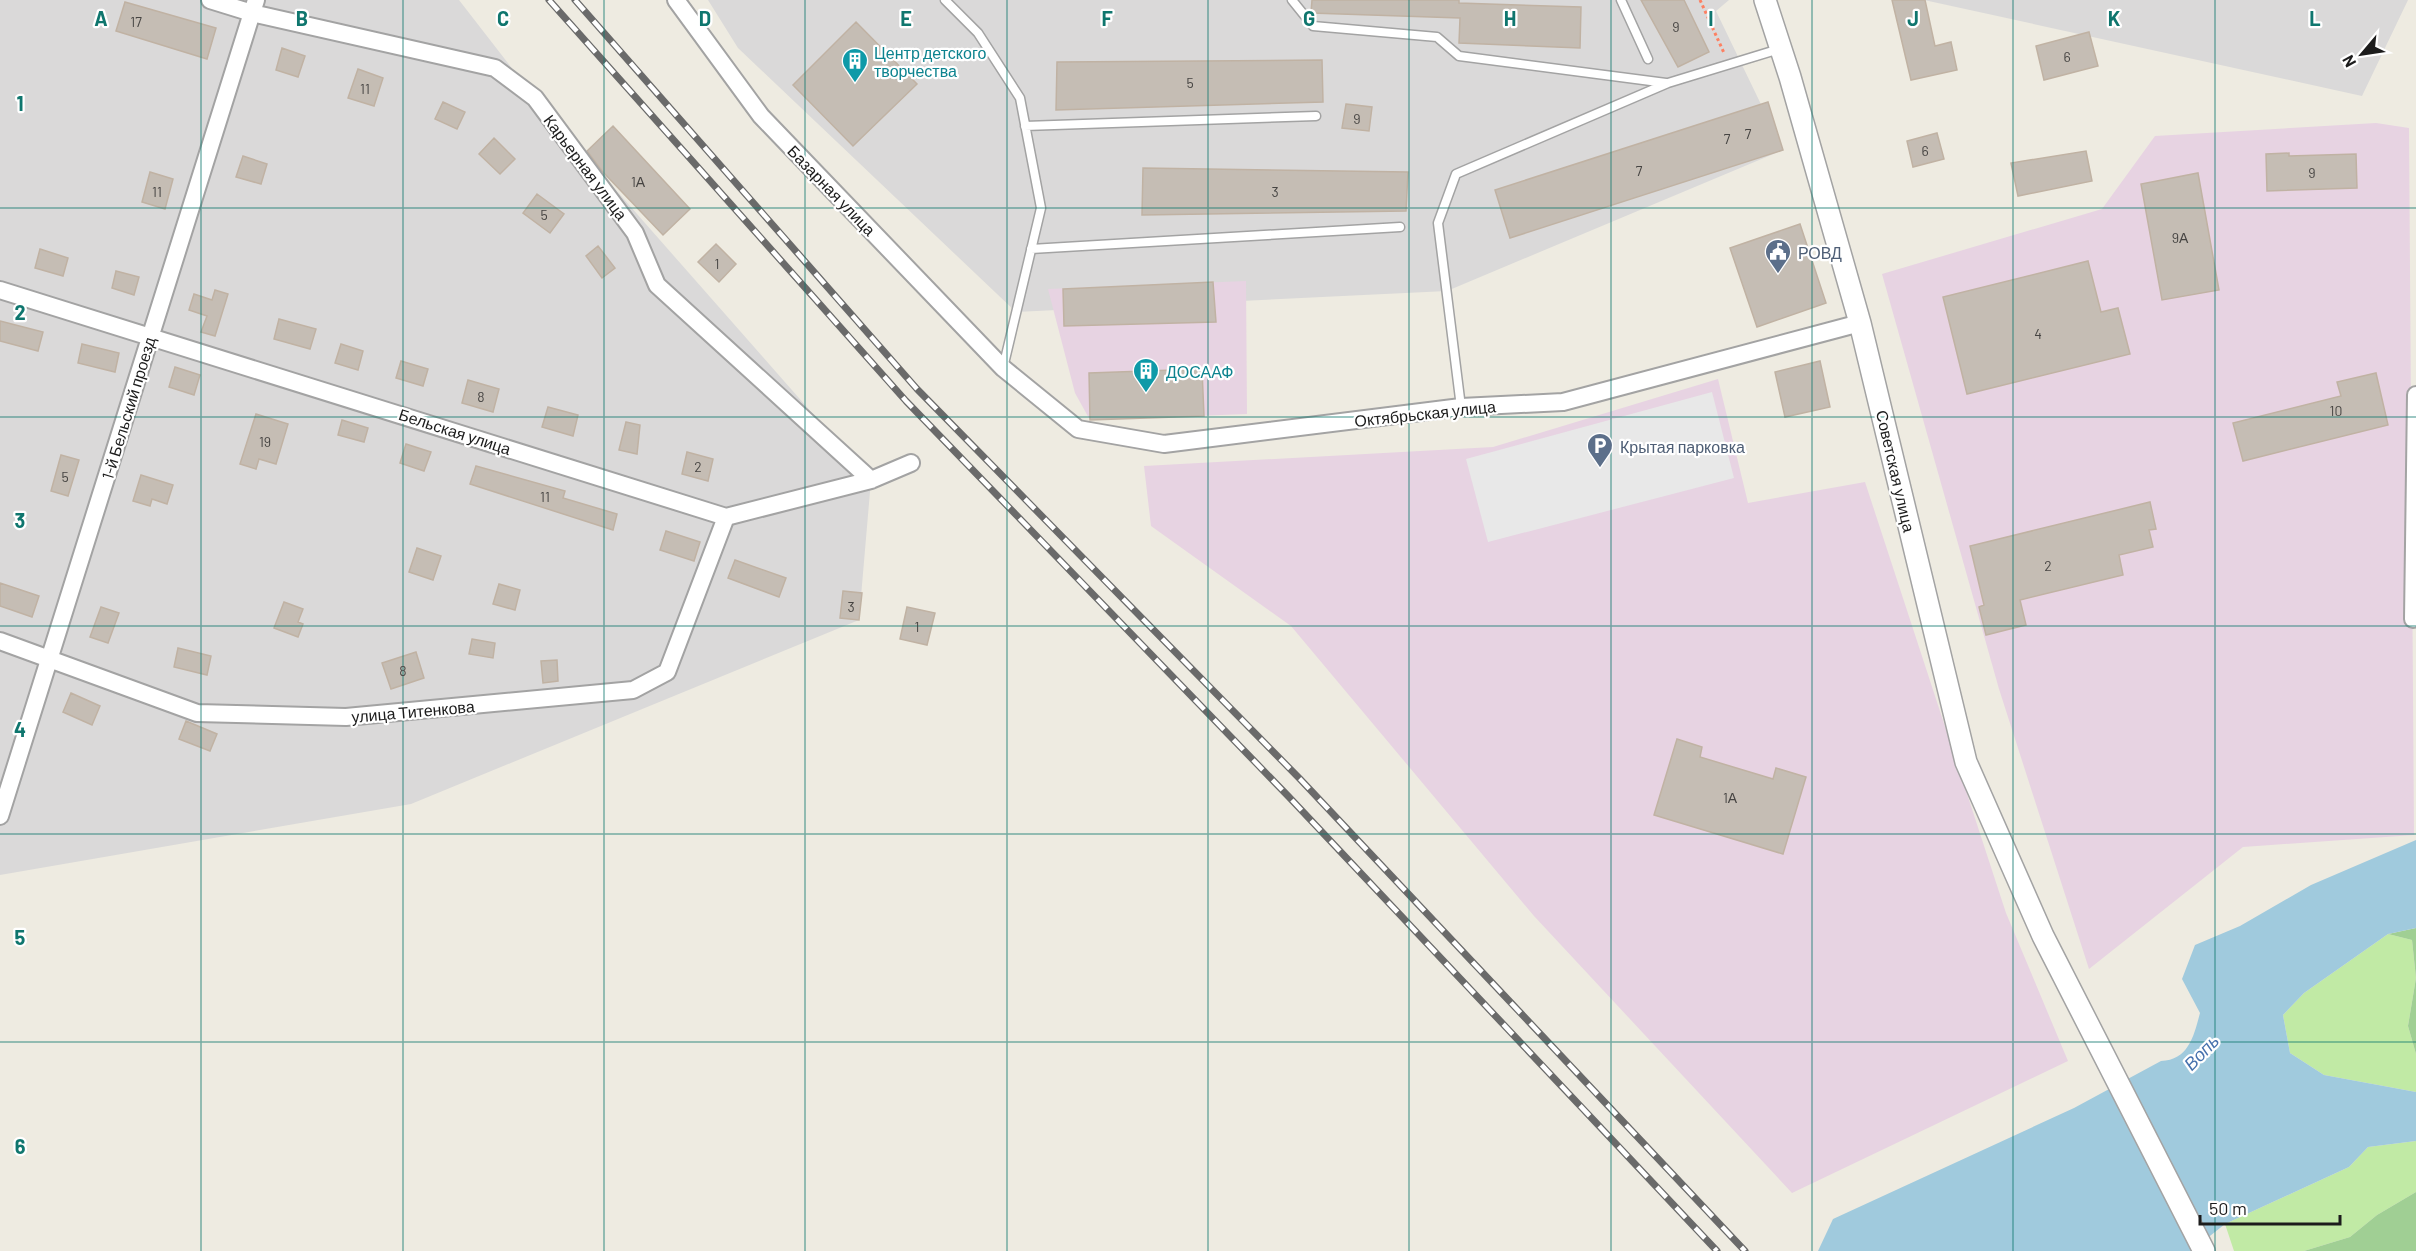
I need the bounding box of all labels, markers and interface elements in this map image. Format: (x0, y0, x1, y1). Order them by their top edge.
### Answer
text: A (94, 6, 108, 30)
text: B (296, 6, 308, 30)
text: C (497, 6, 509, 30)
text: D (699, 6, 711, 30)
text: E (900, 6, 912, 30)
text: F (1101, 6, 1113, 30)
text: G (1303, 6, 1315, 30)
text: H (1504, 6, 1516, 30)
text: I (1708, 6, 1714, 30)
text: J (1907, 6, 1919, 30)
text: K (2108, 6, 2121, 30)
text: L (2309, 6, 2321, 30)
house number: 17 (130, 13, 142, 30)
house number: 9 (1672, 18, 1680, 35)
north arrow (2332, 24, 2392, 84)
place label: Центр детского творчества (874, 43, 986, 80)
building icon: Центр детского творчества (840, 46, 870, 84)
house number: 6 (2063, 48, 2071, 65)
text: N (2338, 52, 2359, 71)
house number: 5 (1186, 74, 1194, 91)
house number: 11 (360, 80, 370, 97)
text: 1 (16, 91, 24, 115)
house number: 9 (1353, 110, 1361, 127)
street label: Карьерная улица (540, 111, 632, 223)
house number: 7 (1745, 125, 1752, 142)
house number: 7 (1724, 130, 1731, 147)
street label: Базарная улица (784, 141, 880, 239)
house number: 6 (1921, 142, 1929, 159)
house number: 7 (1636, 162, 1643, 179)
house number: 9 (2308, 164, 2316, 181)
house number: 1А (631, 173, 646, 190)
house number: 11 (152, 183, 162, 200)
house number: 3 (1271, 183, 1279, 200)
house number: 5 (540, 206, 548, 223)
house number: 9А (2172, 229, 2189, 246)
public building icon: РОВД (1763, 237, 1793, 275)
place label: РОВД (1798, 243, 1842, 262)
house number: 1 (715, 255, 719, 272)
text: 2 (14, 300, 26, 324)
house number: 4 (2034, 325, 2042, 342)
street label: 1-й Бельский проезд (97, 334, 159, 482)
building icon: ДОСААФ (1131, 356, 1161, 394)
place label: ДОСААФ (1166, 362, 1233, 381)
house number: 8 (477, 388, 485, 405)
street label: Октябрьская улица (1353, 396, 1497, 430)
house number: 10 (2330, 402, 2342, 419)
street label: Бельская улица (397, 404, 513, 458)
street label: Советская улица (1873, 408, 1919, 534)
parking icon: Крытая парковка (1585, 431, 1615, 469)
house number: 19 (259, 433, 271, 450)
place label: Крытая парковка (1620, 437, 1745, 456)
house number: 2 (694, 458, 702, 475)
house number: 5 (61, 468, 69, 485)
house number: 11 (540, 488, 550, 505)
text: 3 (15, 508, 25, 532)
house number: 2 (2044, 557, 2052, 574)
house number: 3 (847, 598, 855, 615)
house number: 1 (915, 618, 919, 635)
house number: 8 (399, 662, 407, 679)
street label: улица Титенкова (351, 696, 475, 726)
text: 4 (14, 717, 26, 741)
house number: 1А (1723, 789, 1738, 806)
text: 5 (15, 925, 26, 949)
water label: Вопь (2179, 1029, 2223, 1075)
text: 6 (15, 1134, 26, 1158)
scale bar (2200, 1188, 2340, 1226)
text: 50 m (2209, 1197, 2247, 1219)

